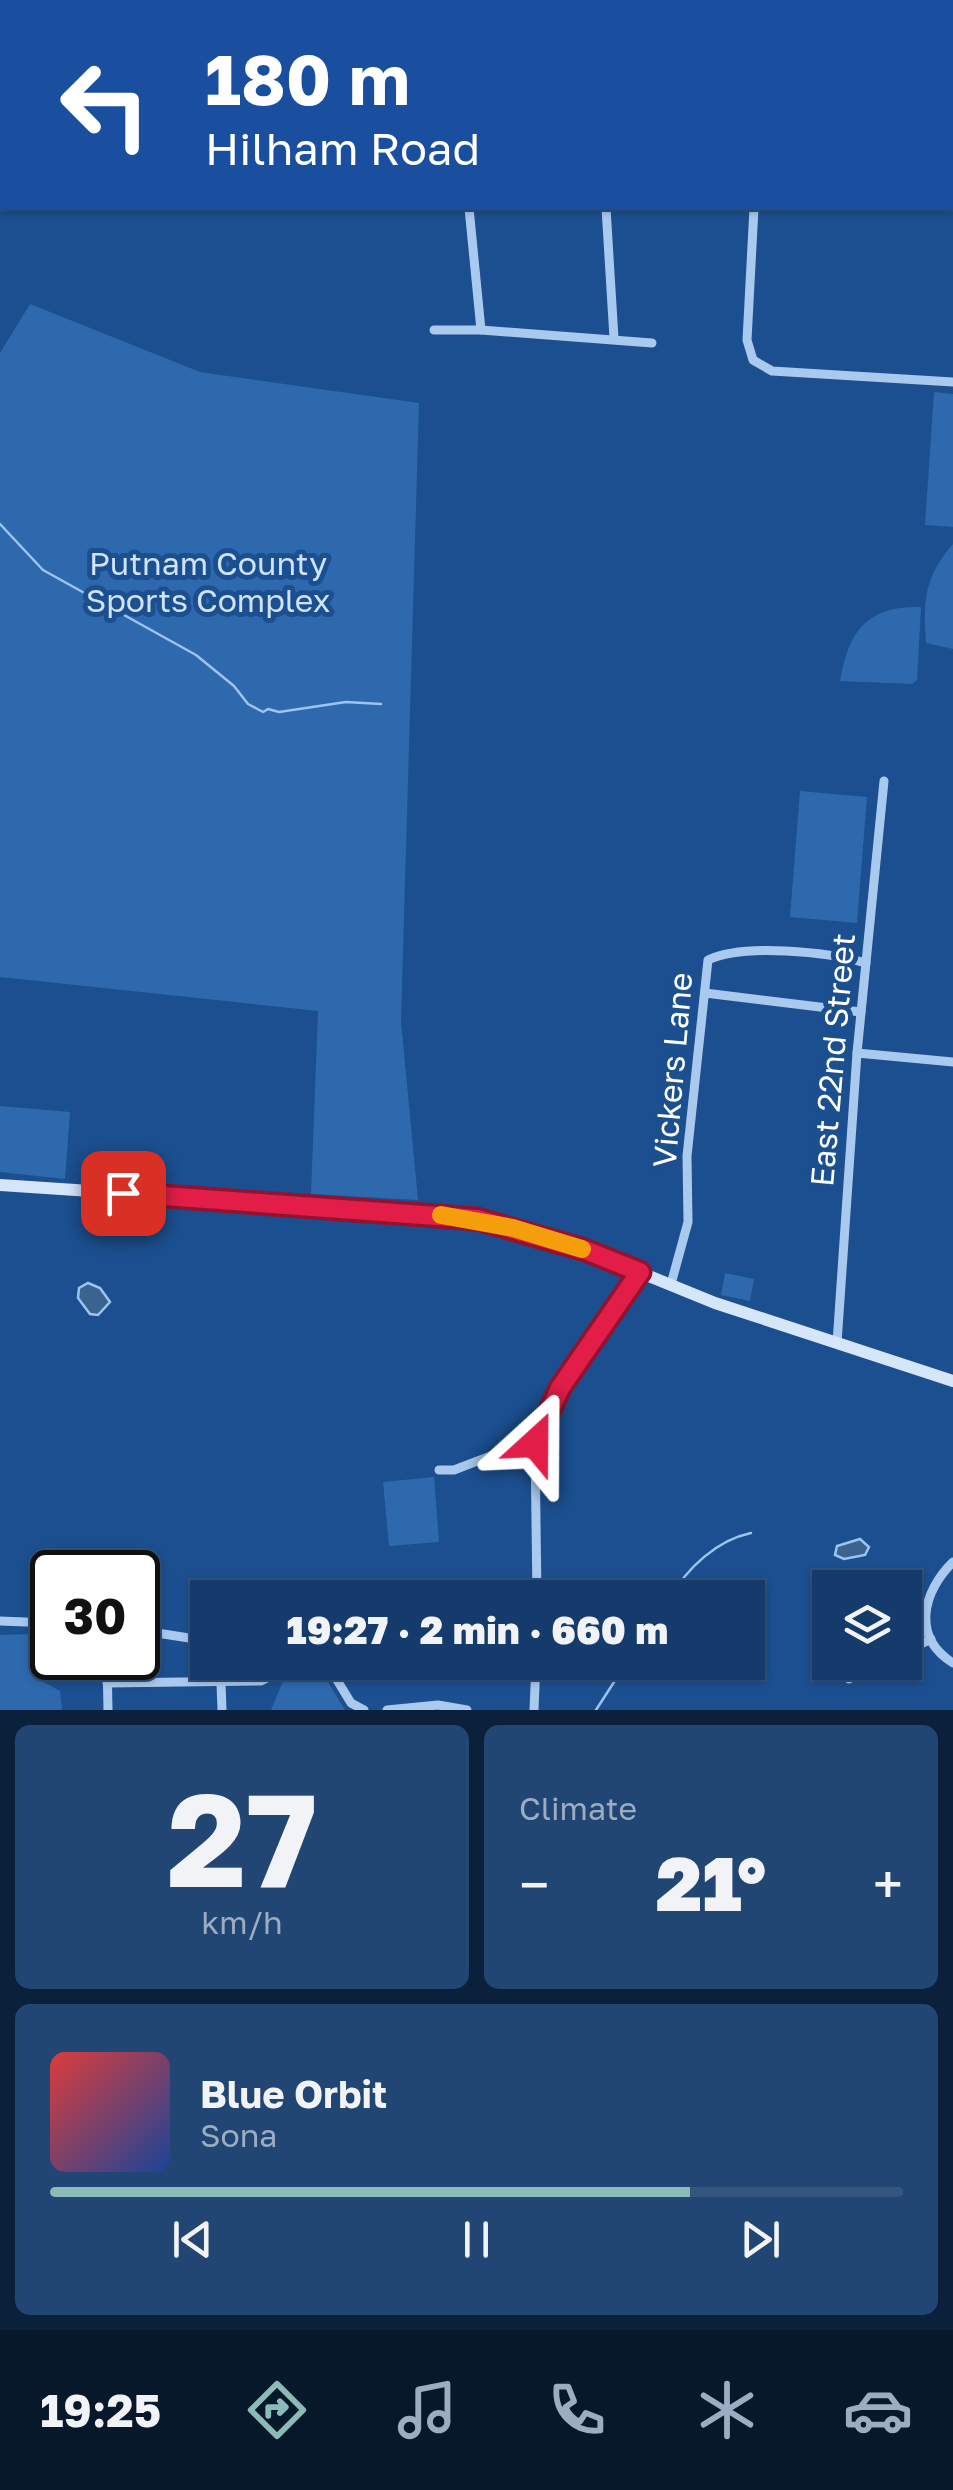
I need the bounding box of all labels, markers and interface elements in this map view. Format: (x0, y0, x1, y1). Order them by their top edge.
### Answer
text: 180 m (205, 36, 410, 120)
icon: left (40, 40, 170, 170)
text: Hilham Road (205, 121, 480, 175)
park label: Putnam County Sports Complex (86, 544, 330, 619)
street label: East 22nd Street (802, 932, 862, 1188)
street label: Vickers Lane (645, 971, 699, 1169)
pin (81, 1151, 166, 1236)
icon: arrive (96, 1166, 151, 1221)
position arrow (483, 1391, 587, 1495)
speed limit sign: 30 (30, 1550, 160, 1680)
map controls (812, 1570, 922, 1680)
button: layers (812, 1570, 922, 1680)
text: 19:27 · 2 min · 660 m (287, 1607, 668, 1652)
text: 27 (167, 1760, 317, 1916)
text: Climate (519, 1789, 637, 1827)
text: 21° (656, 1837, 766, 1928)
text: − (519, 1851, 549, 1917)
text: + (873, 1851, 903, 1917)
text: km/h (201, 1903, 283, 1941)
text: Blue Orbit (200, 2071, 387, 2116)
text: Sona (200, 2116, 277, 2154)
icon: previous (165, 2212, 220, 2267)
icon: pause (449, 2212, 504, 2267)
icon: next (733, 2212, 788, 2267)
icon: directions (242, 2375, 312, 2445)
icon: music (392, 2375, 462, 2445)
icon: phone (542, 2375, 612, 2445)
icon: climate (692, 2375, 762, 2445)
icon: car (843, 2375, 913, 2445)
text: 19:25 (40, 2383, 161, 2437)

